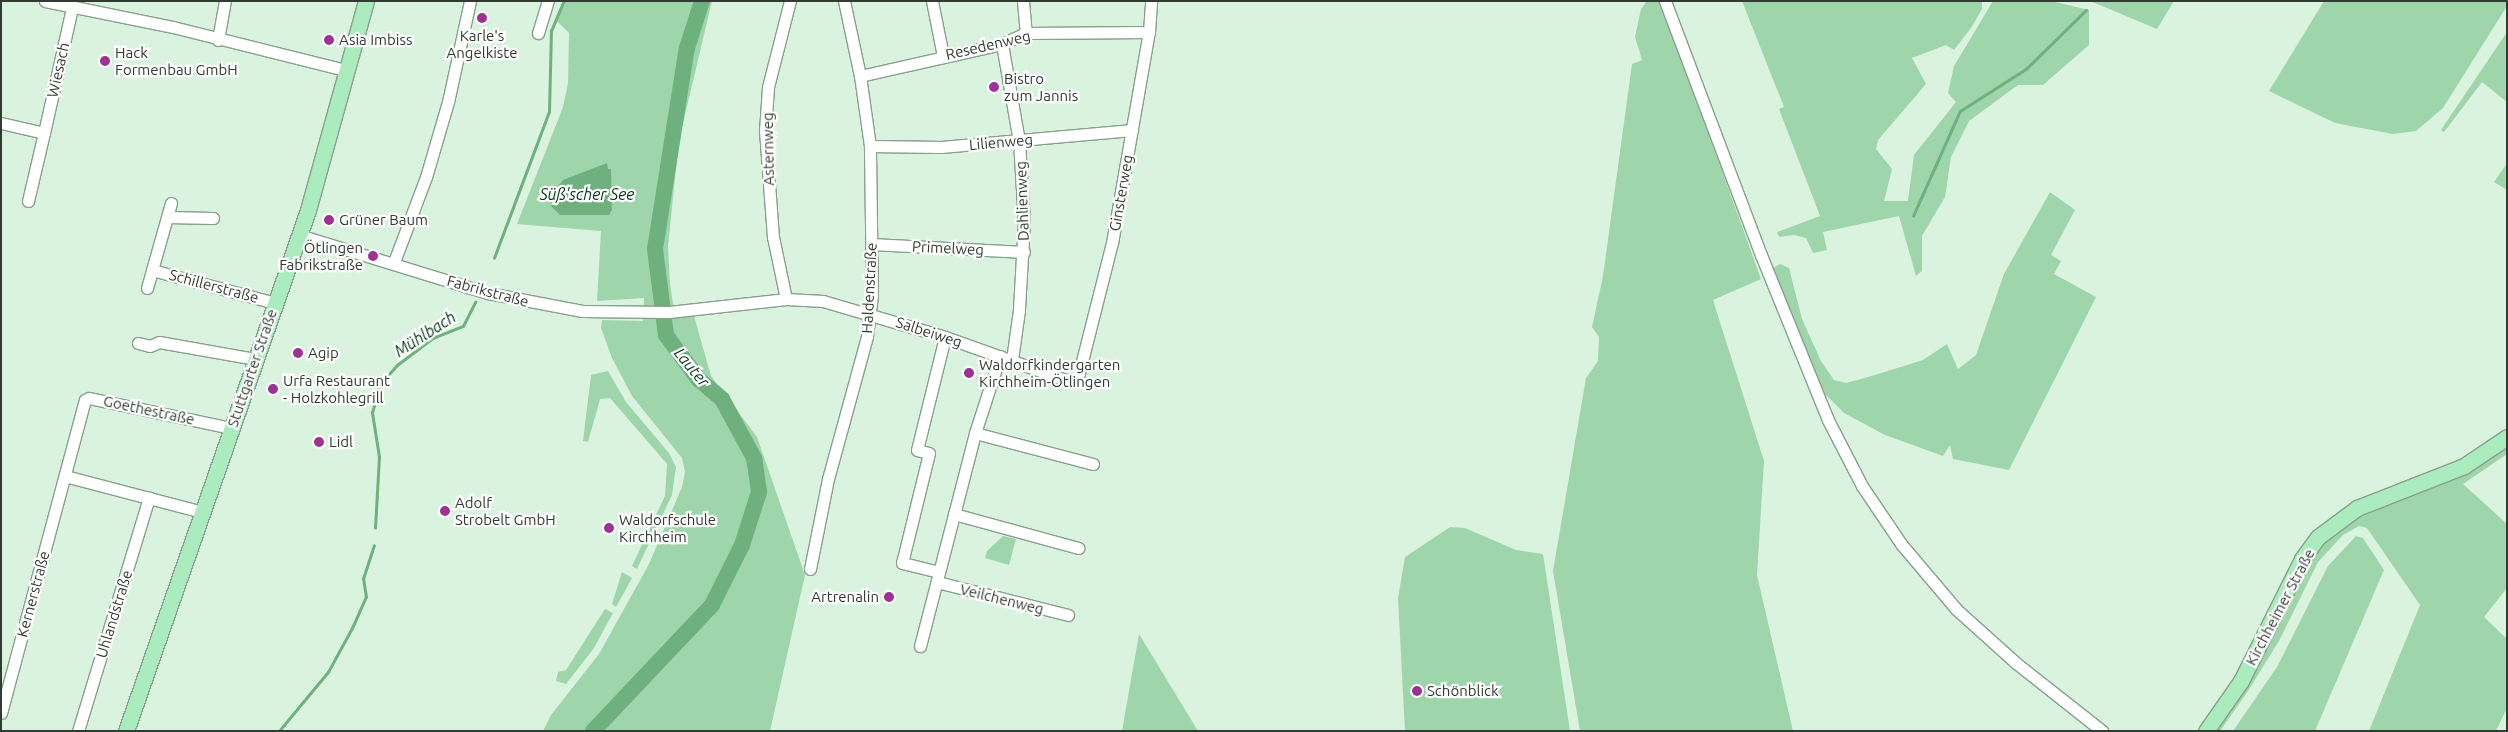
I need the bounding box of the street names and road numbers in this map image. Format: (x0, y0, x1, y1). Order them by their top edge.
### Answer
street label: Resedenweg (944, 26, 1032, 64)
street label: Wiesach (43, 41, 73, 99)
street label: Asternweg (758, 112, 778, 186)
street label: Lilienweg (968, 130, 1034, 154)
street label: Ginsterweg (1105, 153, 1137, 233)
street label: Dahlienweg (1012, 161, 1032, 241)
street label: Primelweg (912, 237, 984, 259)
street label: Haldenstraße (858, 242, 880, 334)
street label: Schillerstraße (167, 265, 261, 307)
street label: Fabrikstraße (445, 271, 531, 311)
street label: Stuttgarter Straße (223, 307, 281, 429)
street label: Salbeiweg (894, 313, 964, 351)
street label: Goethestraße (102, 392, 196, 428)
street label: Kirchheimer Straße (2242, 546, 2318, 668)
street label: Kernerstraße (13, 549, 53, 639)
street label: Uhlandstraße (92, 568, 136, 660)
street label: Veilchenweg (958, 580, 1046, 618)

